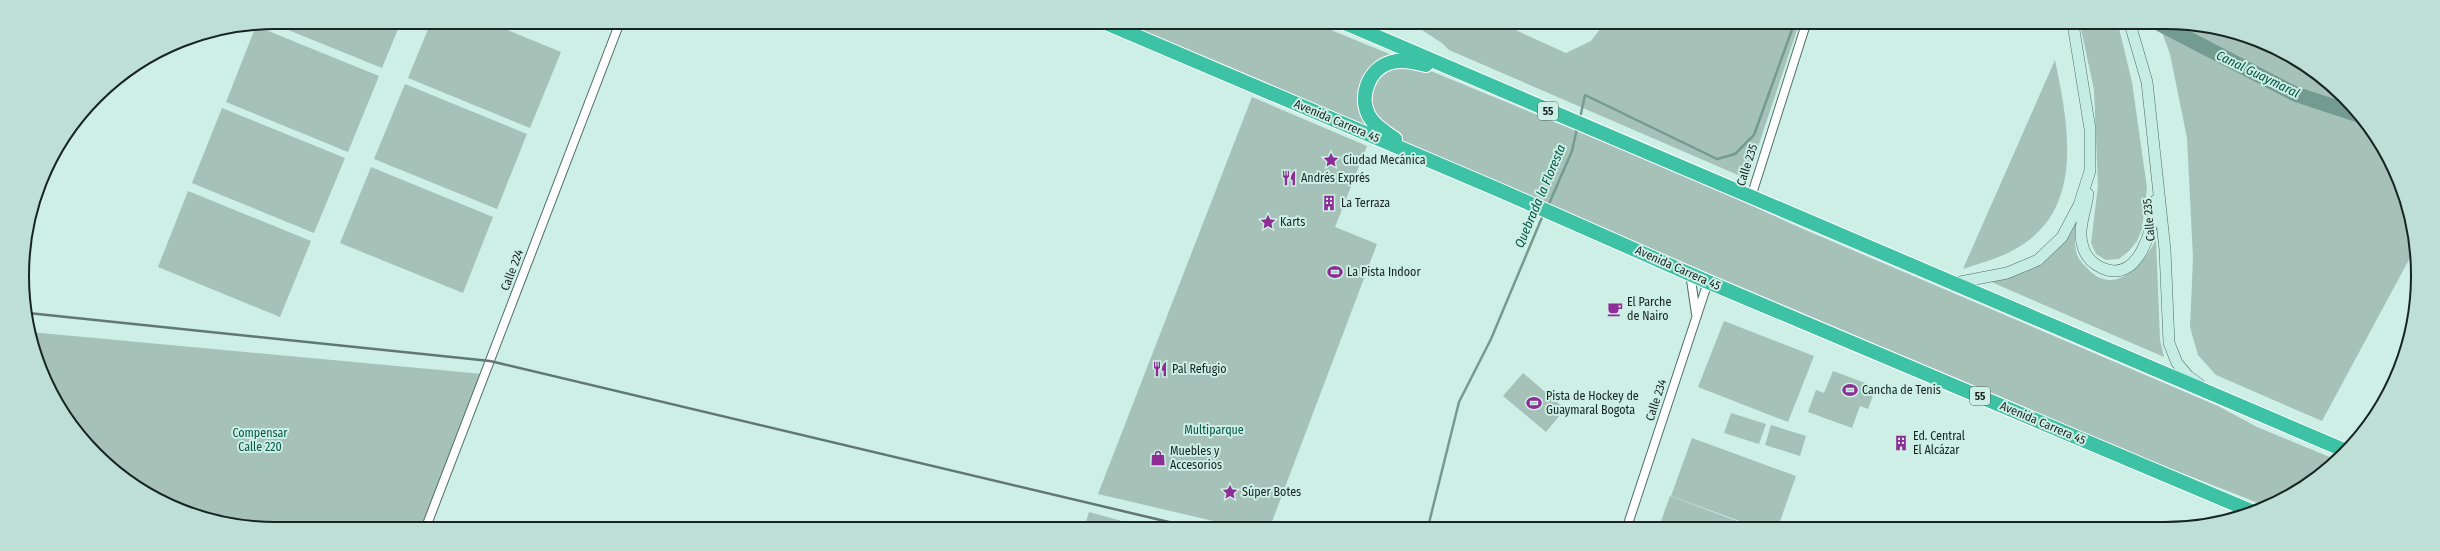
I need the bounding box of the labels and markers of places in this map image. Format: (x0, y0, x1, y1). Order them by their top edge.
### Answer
place icon: Ciudad Mecánica (1322, 151, 1340, 169)
place label: Ciudad Mecánica (1343, 153, 1426, 167)
restaurant icon: Andrés Exprés (1280, 169, 1298, 187)
place label: Andrés Exprés (1301, 171, 1370, 185)
building icon: La Terraza (1320, 194, 1338, 212)
place label: La Terraza (1341, 196, 1390, 210)
place icon: Karts (1259, 213, 1277, 231)
place label: Karts (1280, 215, 1305, 229)
sports icon: La Pista Indoor (1326, 263, 1344, 281)
place label: La Pista Indoor (1347, 265, 1421, 279)
place label: El Parche de Nairo (1627, 295, 1671, 323)
cafe icon: El Parche de Nairo (1606, 300, 1624, 318)
restaurant icon: Pal Refugio (1151, 360, 1169, 378)
place label: Pal Refugio (1172, 362, 1227, 376)
sports icon: Cancha de Tenis (1841, 381, 1859, 399)
place label: Cancha de Tenis (1862, 383, 1941, 397)
place label: Pista de Hockey de Guaymaral Bogota (1546, 389, 1639, 417)
sports icon: Pista de Hockey de Guaymaral Bogota (1525, 394, 1543, 412)
place label: Ed. Central El Alcázar (1913, 429, 1965, 457)
building icon: Ed. Central El Alcázar (1892, 434, 1910, 452)
place label: Muebles y Accesorios (1170, 444, 1222, 472)
shop icon: Muebles y Accesorios (1149, 449, 1167, 467)
place icon: Súper Botes (1221, 483, 1239, 501)
place label: Súper Botes (1242, 485, 1301, 499)

